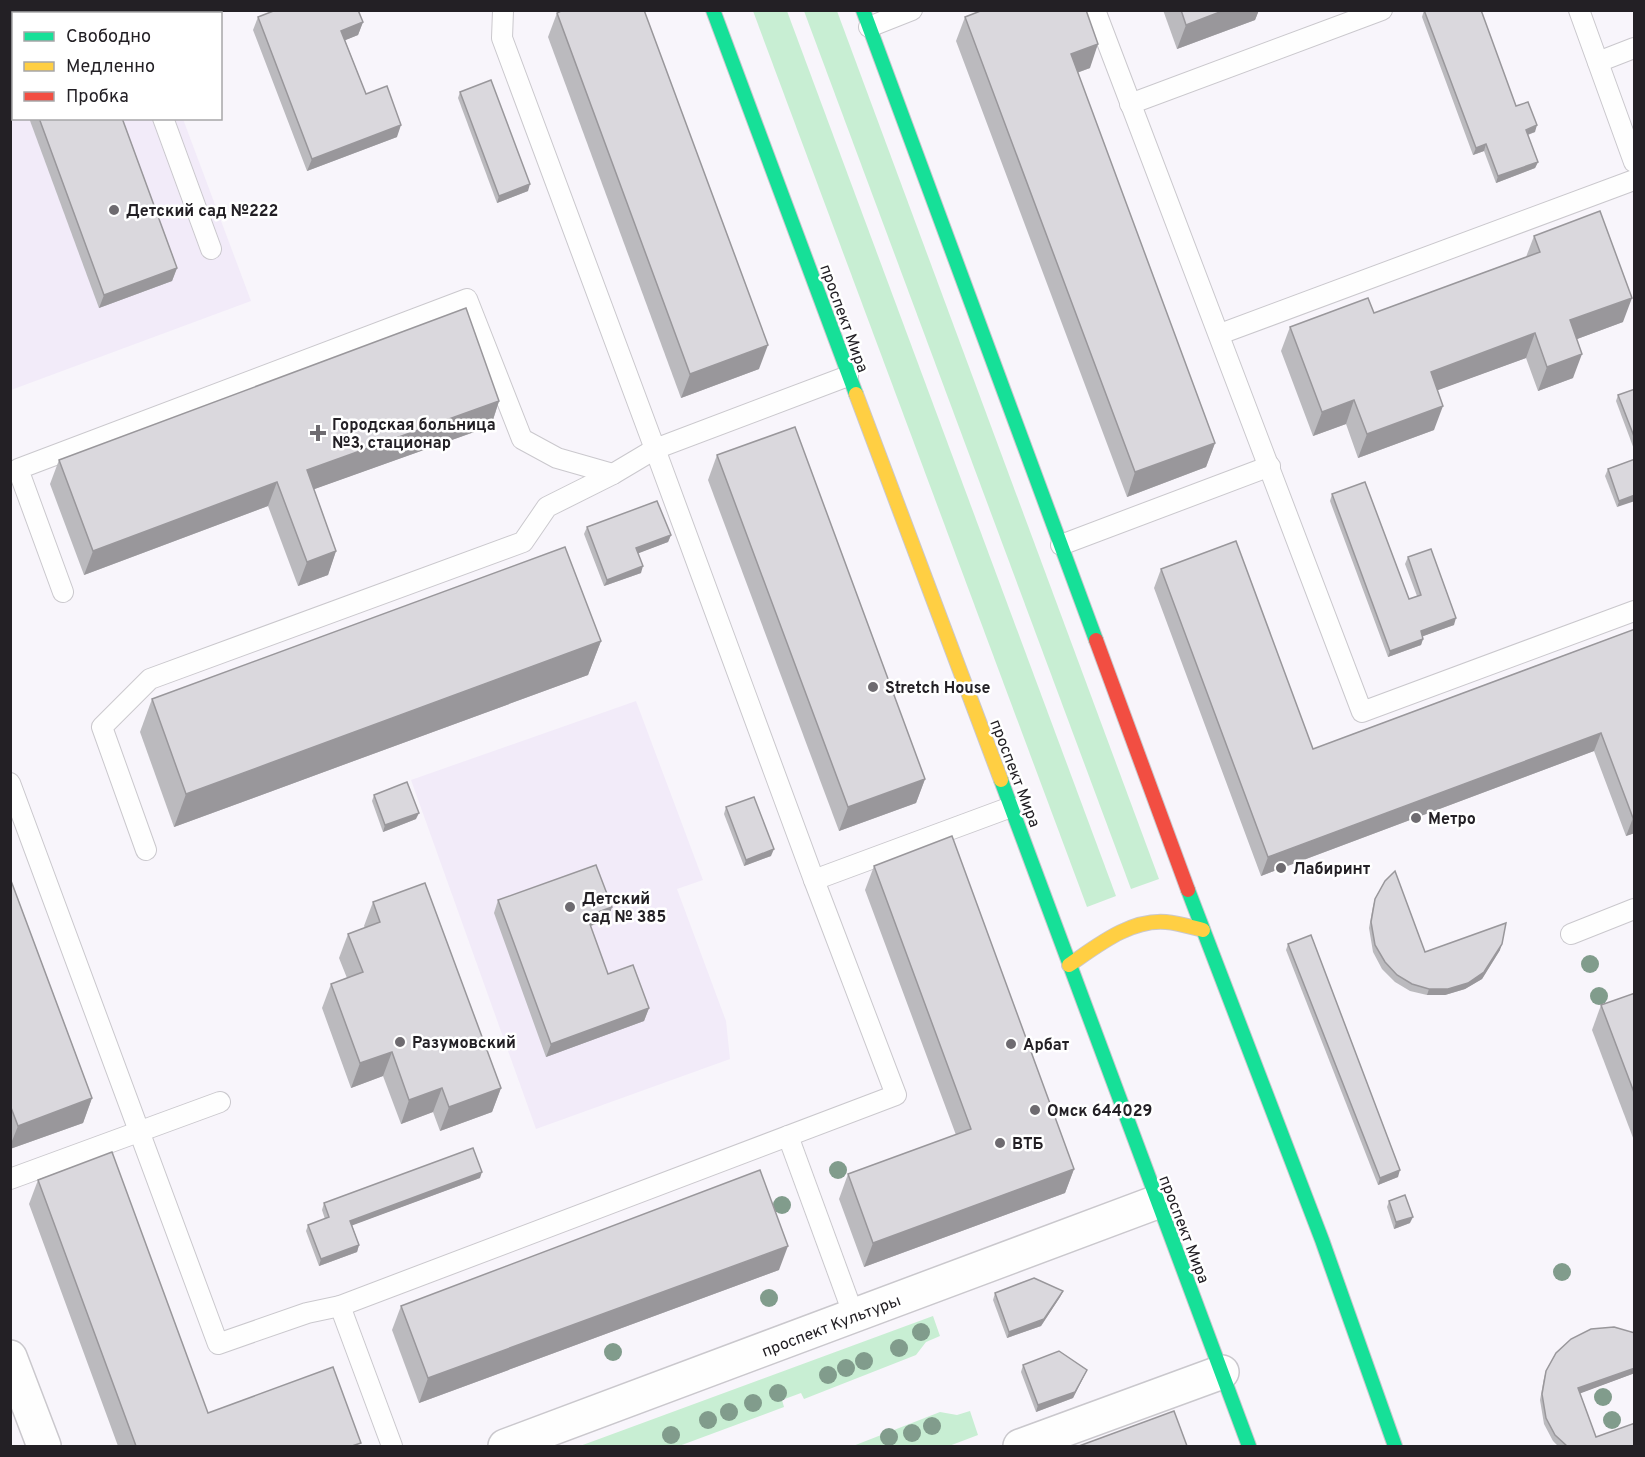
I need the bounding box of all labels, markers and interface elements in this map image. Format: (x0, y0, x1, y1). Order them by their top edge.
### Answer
legend (12, 12, 222, 120)
text: Свободно (66, 26, 151, 49)
text: Медленно (66, 56, 155, 79)
text: Пробка (66, 86, 129, 109)
place label: Детский сад №222 (126, 202, 278, 222)
marker: Детский сад №222 (107, 203, 121, 217)
street label: проспект Мира (814, 262, 872, 376)
place label: Городская больница №3, стационар (332, 416, 496, 454)
marker: Городская больница №3, стационар (309, 424, 327, 442)
place label: Stretch House (885, 679, 991, 699)
marker: Stretch House (866, 680, 880, 694)
street label: проспект Мира (984, 717, 1044, 830)
place label: Метро (1428, 810, 1476, 830)
marker: Метро (1409, 811, 1423, 825)
place label: Лабиринт (1293, 860, 1371, 880)
marker: Лабиринт (1274, 861, 1288, 875)
place label: Детский сад № 385 (582, 890, 666, 928)
marker: Детский сад № 385 (563, 900, 577, 914)
place label: Разумовский (412, 1034, 516, 1054)
marker: Разумовский (393, 1035, 407, 1049)
place label: Арбат (1023, 1036, 1070, 1056)
marker: Арбат (1004, 1037, 1018, 1051)
place label: Омск 644029 (1047, 1102, 1152, 1122)
marker: Омск 644029 (1028, 1103, 1042, 1117)
place label: ВТБ (1012, 1135, 1044, 1155)
marker: ВТБ (993, 1136, 1007, 1150)
street label: проспект Мира (1153, 1173, 1213, 1286)
street label: проспект Культуры (759, 1291, 904, 1363)

